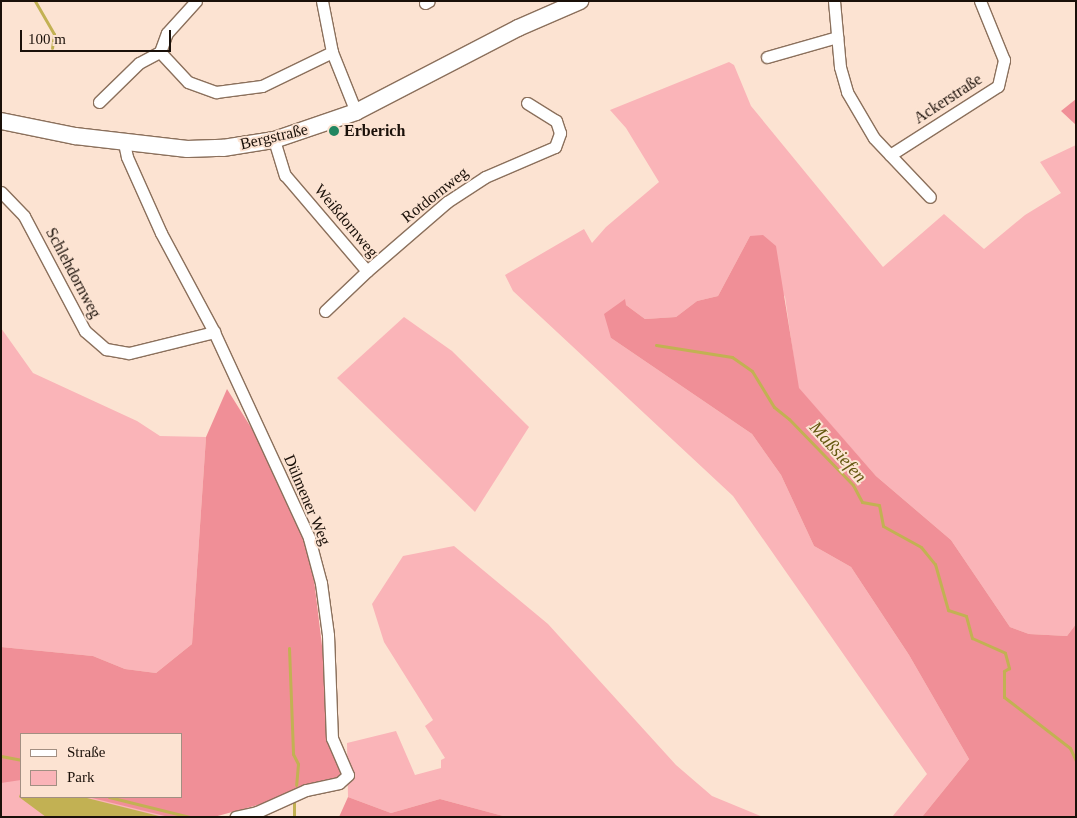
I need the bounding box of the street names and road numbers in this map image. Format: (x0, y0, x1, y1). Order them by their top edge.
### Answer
street label: Ackerstraße (910, 70, 986, 128)
street label: Bergstraße (238, 120, 310, 154)
street label: Rotdornweg (398, 163, 472, 227)
street label: Weißdornweg (310, 181, 382, 261)
street label: Schlehdornweg (41, 225, 105, 321)
street label: Dülmener Weg (279, 452, 335, 548)

